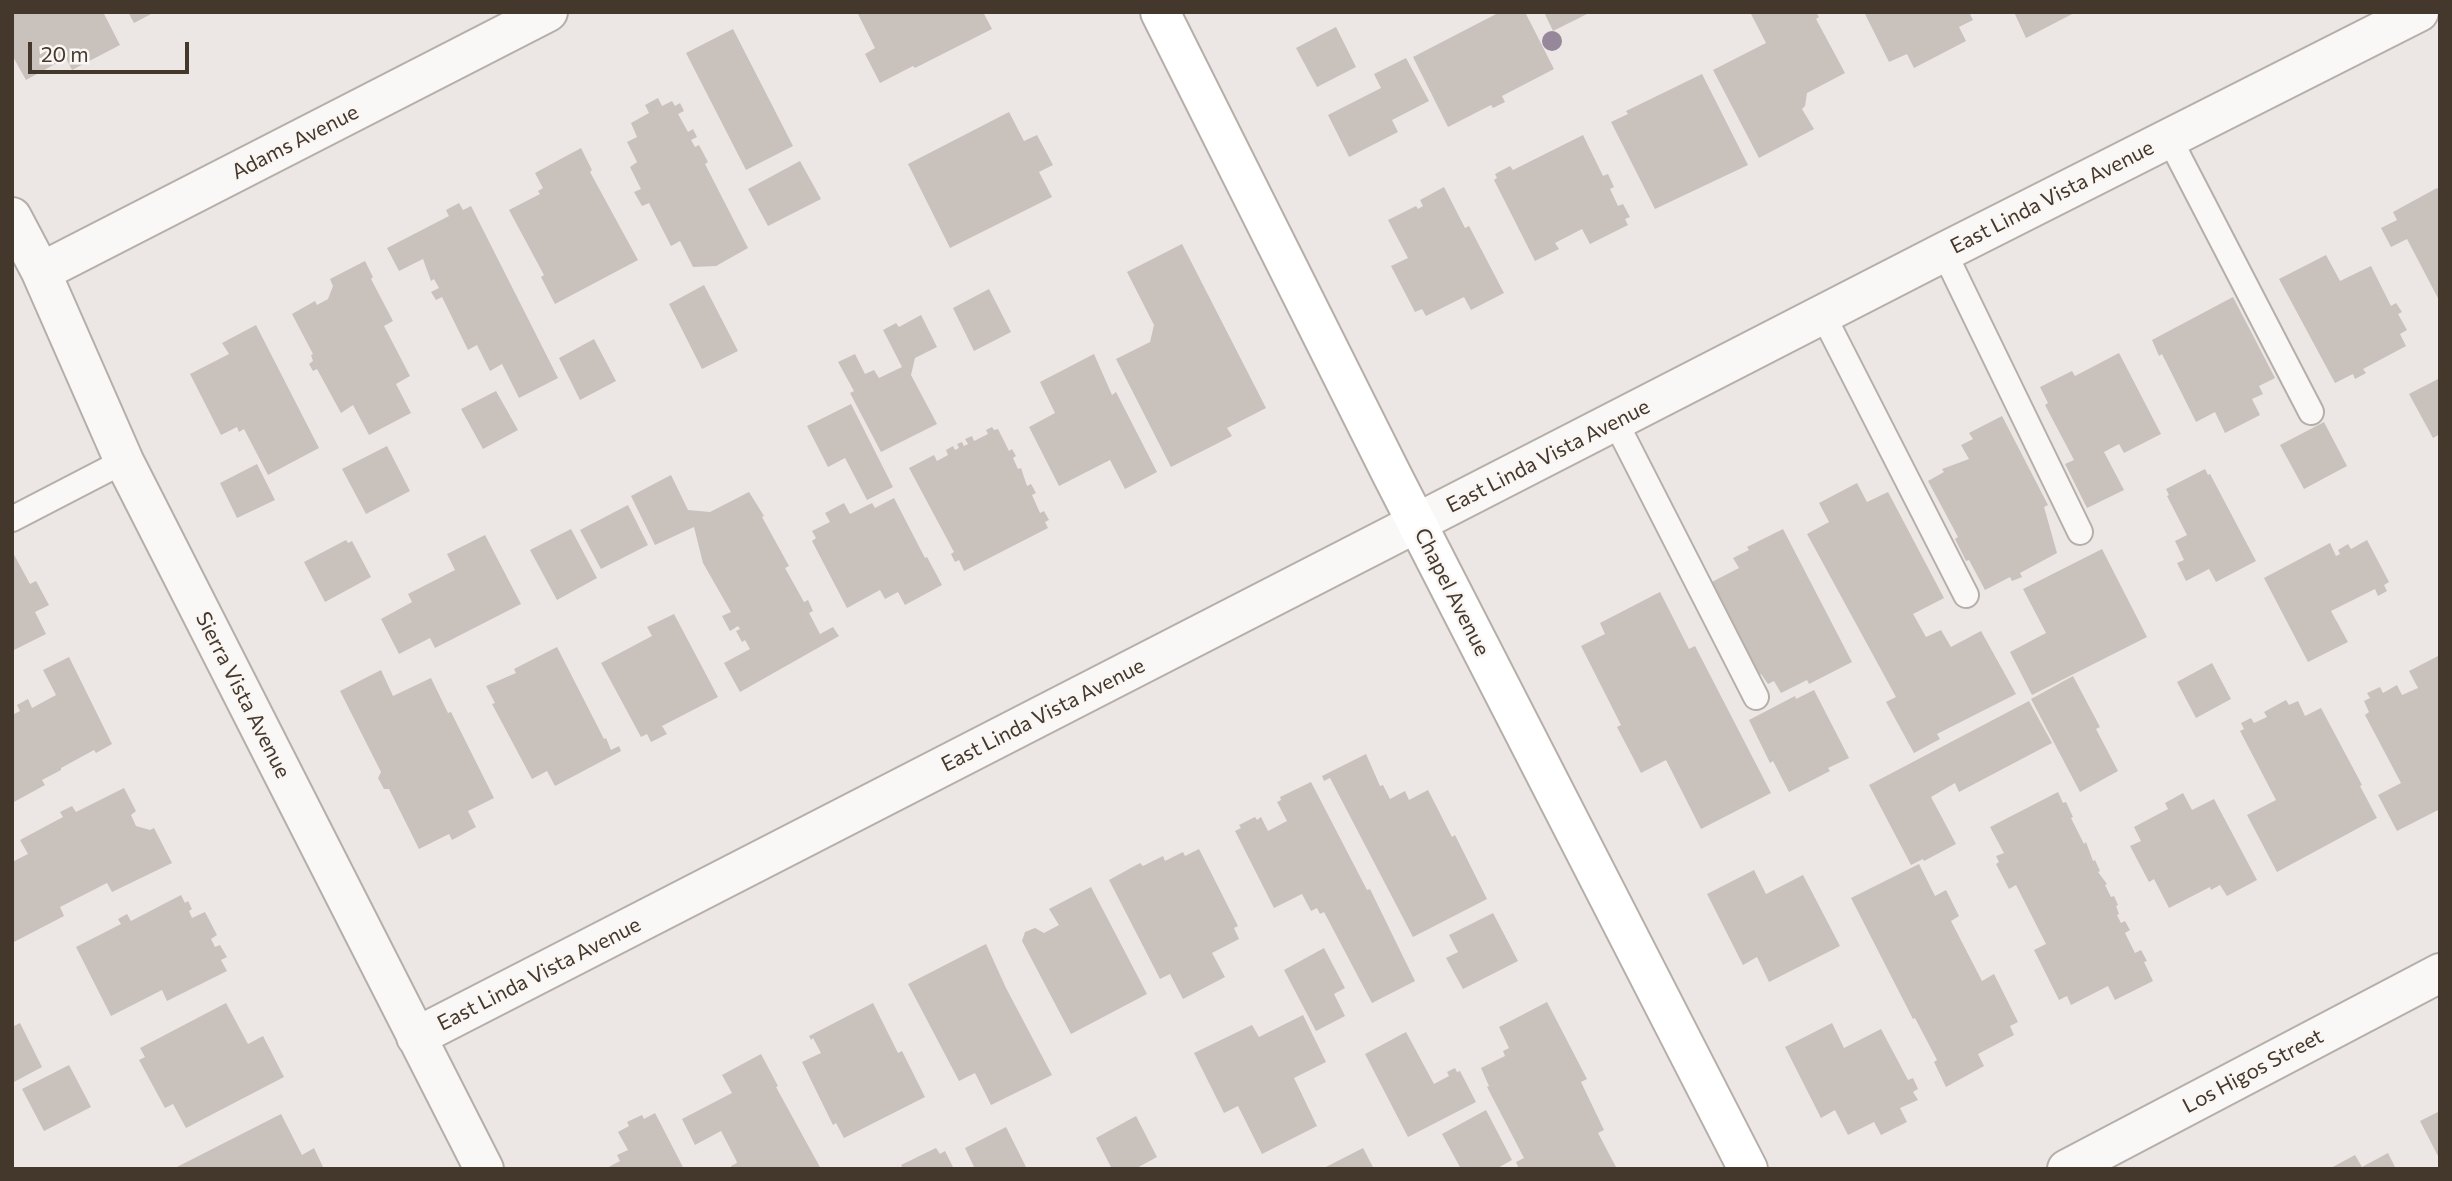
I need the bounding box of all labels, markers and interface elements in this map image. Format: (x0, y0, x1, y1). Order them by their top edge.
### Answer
scale bar (32, 28, 192, 72)
text: 20 m (41, 41, 89, 66)
street label: Adams Avenue (227, 99, 363, 185)
street label: East Linda Vista Avenue (1946, 135, 2158, 259)
street label: East Linda Vista Avenue (1442, 394, 1654, 518)
street label: Chapel Avenue (1409, 524, 1495, 660)
street label: Sierra Vista Avenue (190, 608, 296, 782)
street label: East Linda Vista Avenue (937, 653, 1149, 777)
street label: East Linda Vista Avenue (433, 912, 645, 1036)
street label: Los Higos Street (2178, 1023, 2328, 1119)

